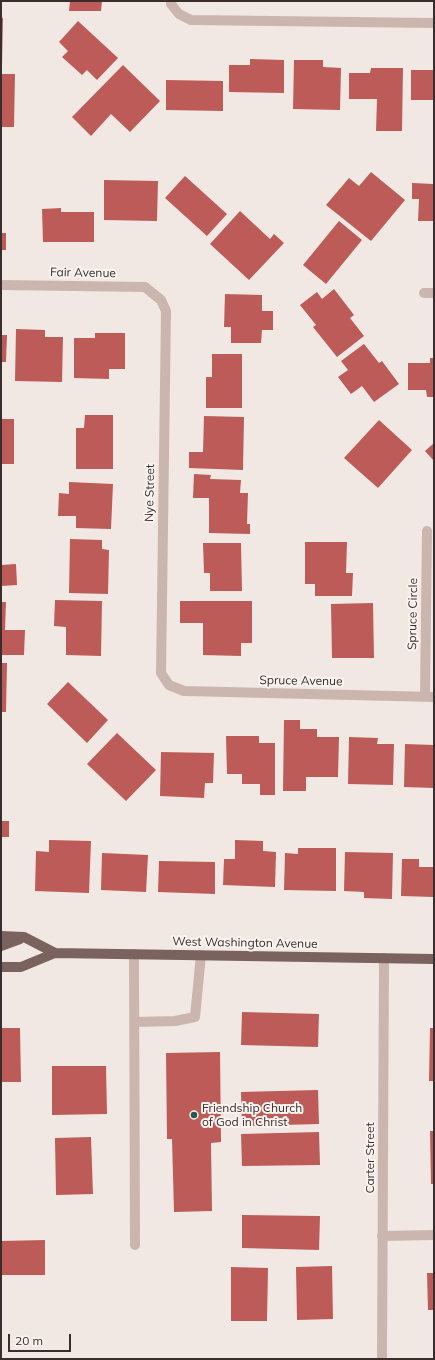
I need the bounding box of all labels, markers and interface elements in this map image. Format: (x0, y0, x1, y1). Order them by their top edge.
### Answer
street label: Fair Avenue (50, 265, 116, 281)
street label: Nye Street (142, 464, 158, 522)
street label: Spruce Circle (405, 578, 421, 650)
street label: Spruce Avenue (259, 673, 343, 689)
street label: West Washington Avenue (172, 935, 318, 951)
place label: Friendship Church of God in Christ (202, 1101, 302, 1129)
marker: Friendship Church of God in Christ (189, 1110, 199, 1120)
street label: Carter Street (363, 1122, 377, 1194)
scale bar (10, 1326, 73, 1352)
text: 20 m (15, 1333, 43, 1348)

